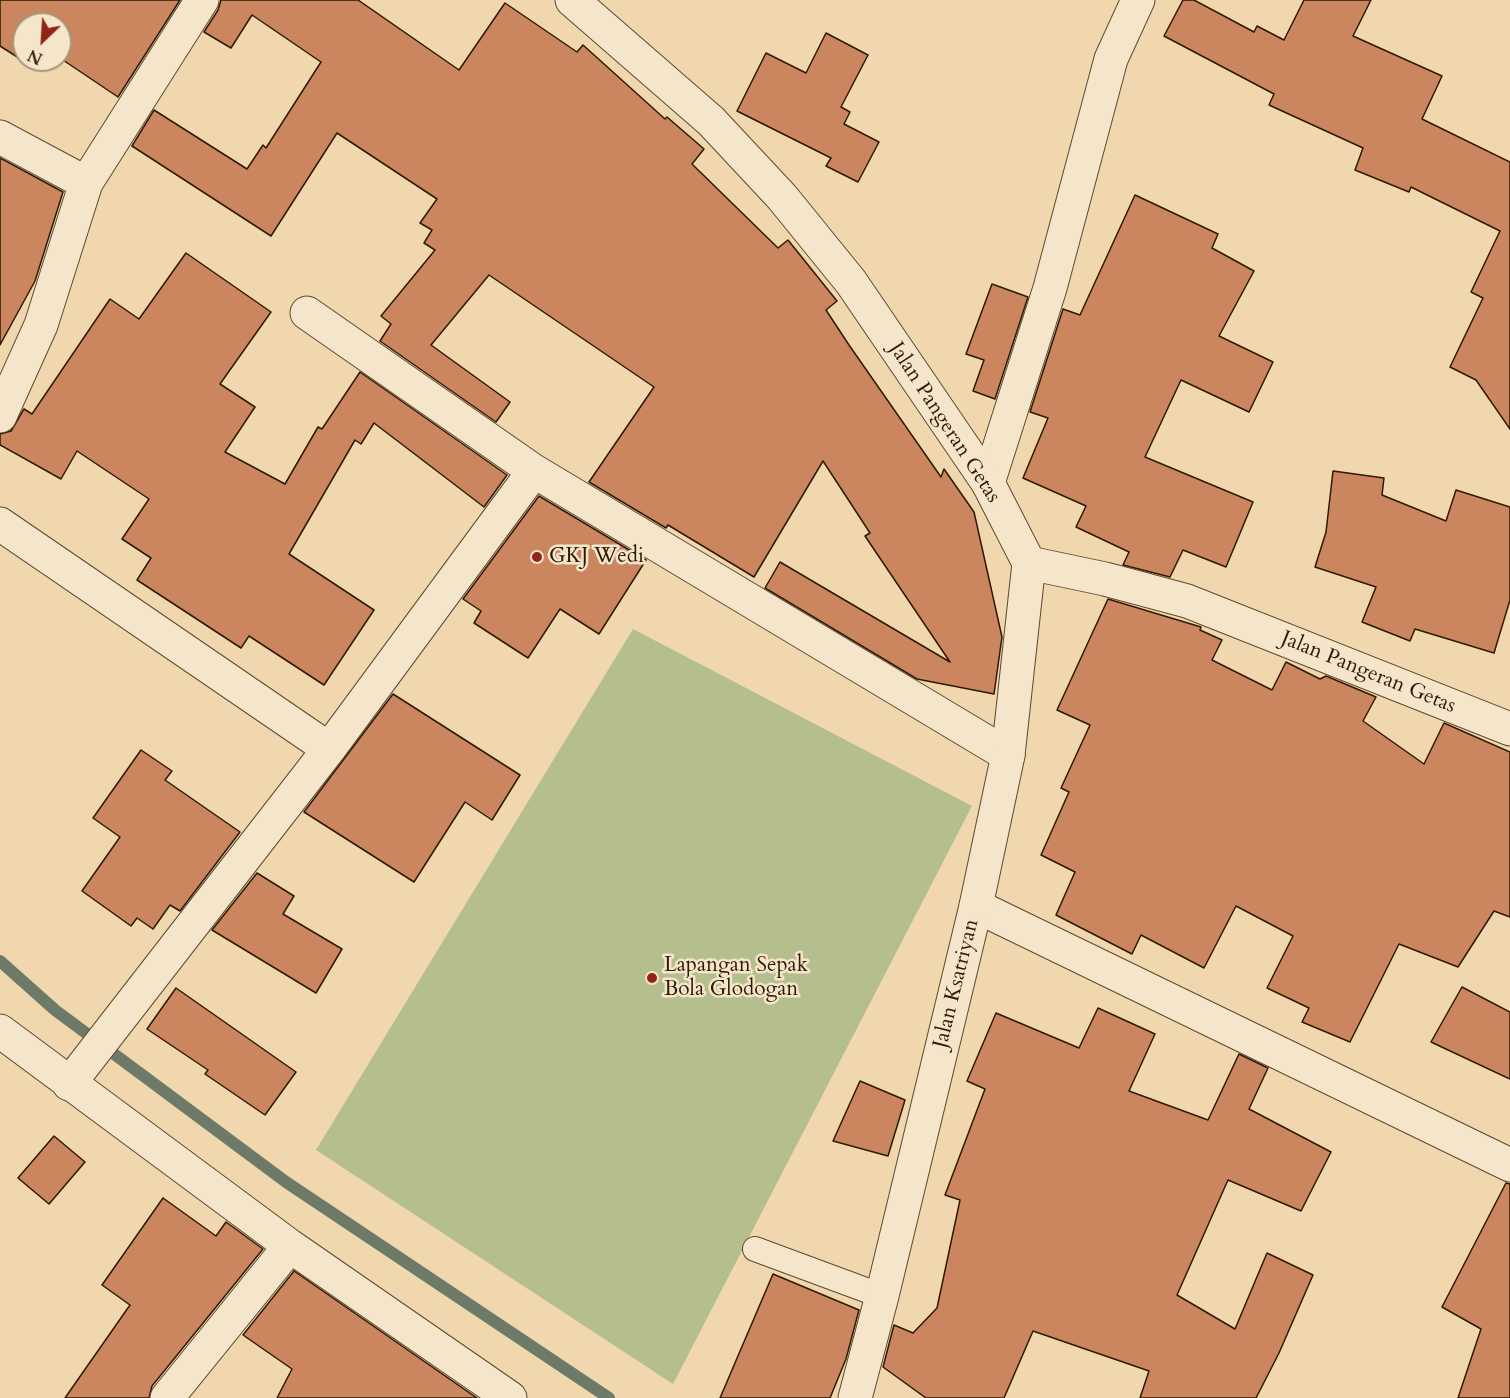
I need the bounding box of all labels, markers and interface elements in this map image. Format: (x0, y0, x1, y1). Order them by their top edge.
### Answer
north arrow (12, 12, 72, 72)
text: N (24, 44, 46, 69)
street label: Jalan Pangeran Getas (883, 338, 1005, 508)
place label: GKJ Wedi (549, 544, 644, 570)
marker: GKJ Wedi (530, 550, 544, 564)
street label: Jalan Pangeran Getas (1277, 626, 1459, 720)
street label: Jalan Ksatriyan (929, 917, 985, 1051)
place label: Lapangan Sepak Bola Glodogan (664, 953, 808, 1003)
marker: Lapangan Sepak Bola Glodogan (645, 971, 659, 985)

